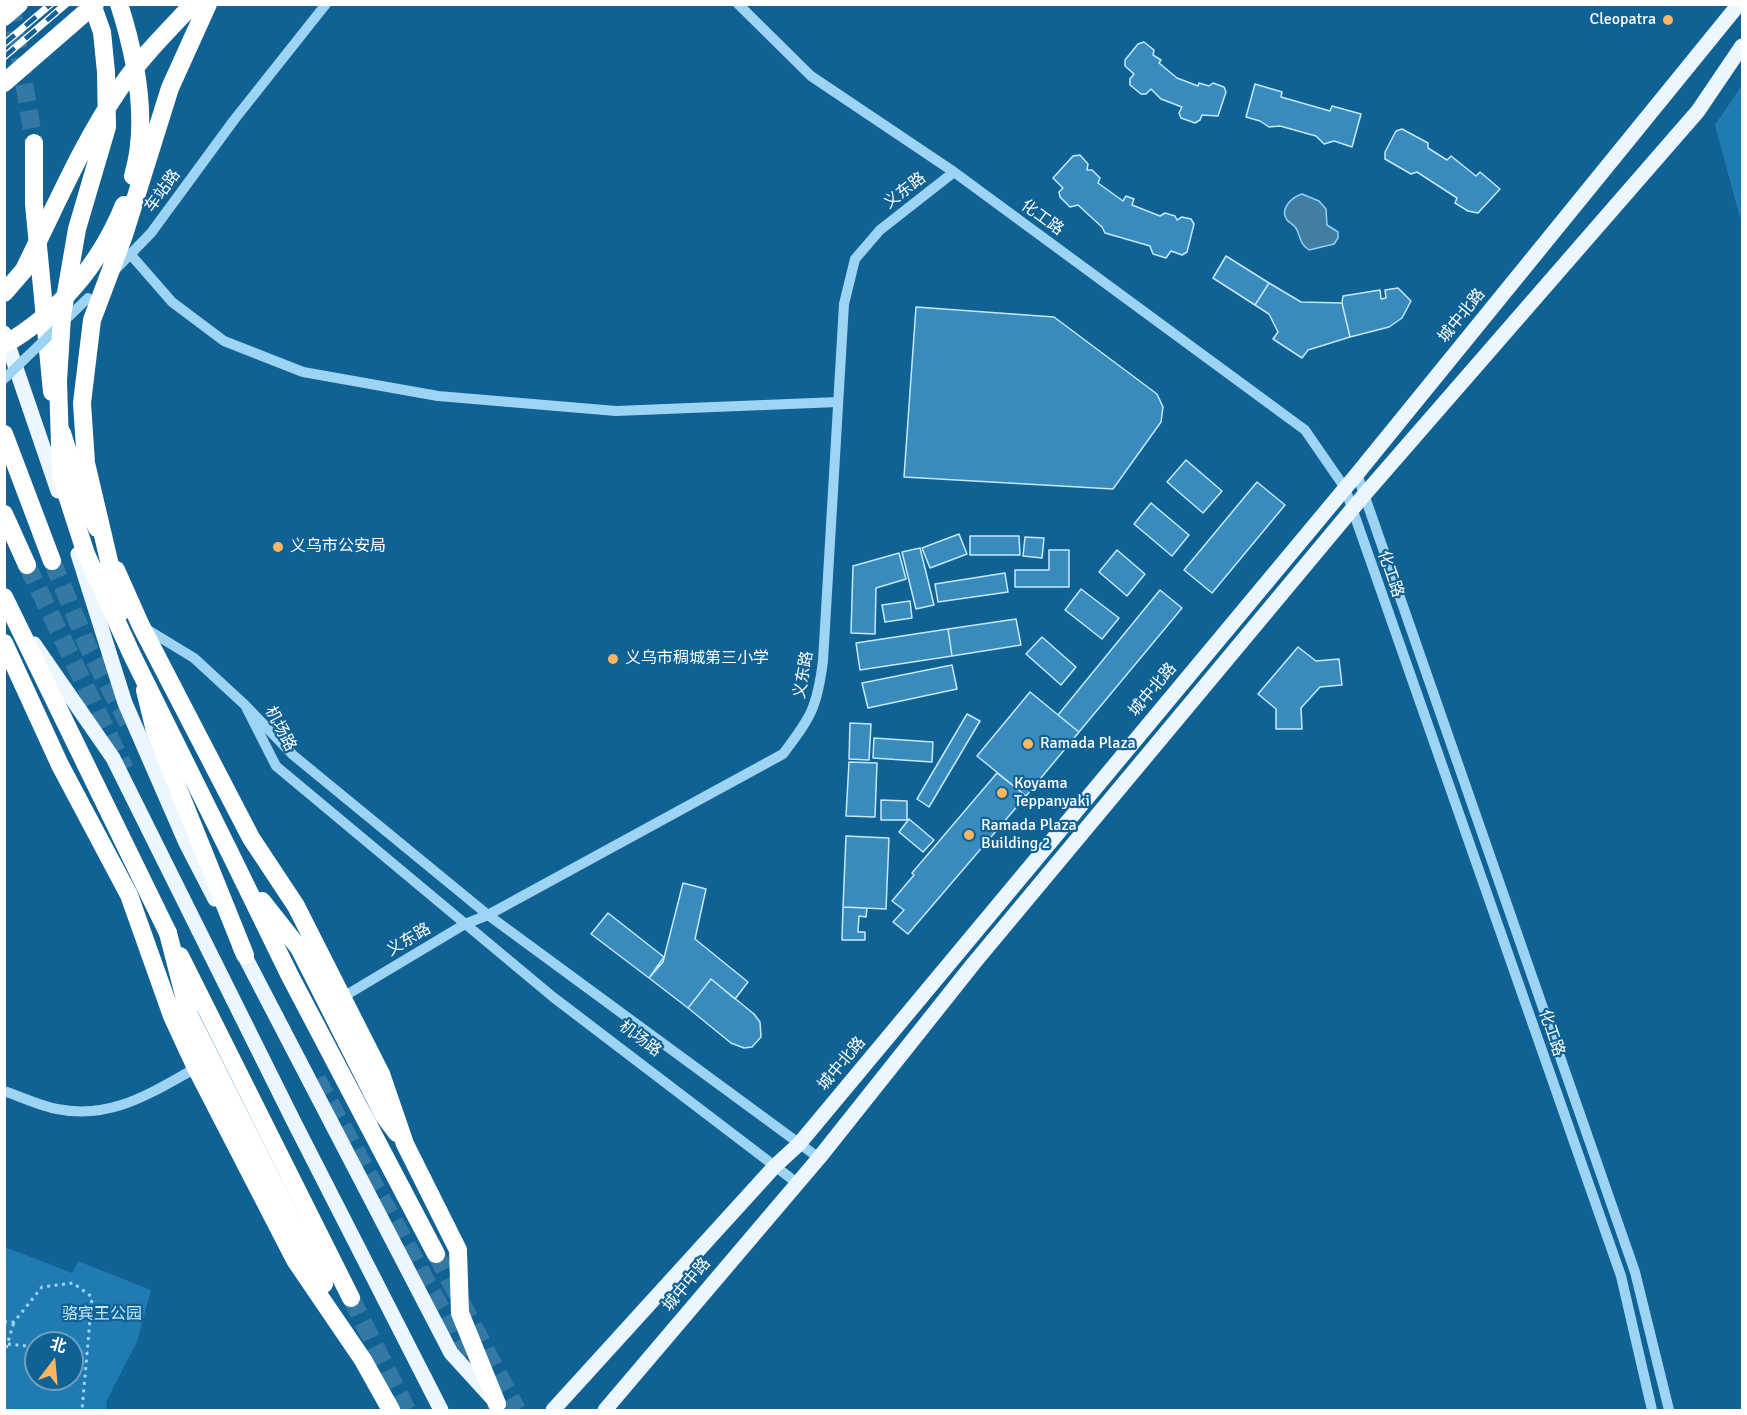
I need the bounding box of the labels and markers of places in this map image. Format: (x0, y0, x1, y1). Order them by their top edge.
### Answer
place label: Cleopatra (1590, 10, 1656, 30)
marker: Cleopatra (1661, 13, 1675, 27)
place label: 义乌市公安局 (290, 537, 386, 557)
marker: 义乌市公安局 (271, 540, 285, 554)
place label: 义乌市稠城第三小学 (625, 649, 769, 669)
marker: 义乌市稠城第三小学 (606, 652, 620, 666)
place label: Ramada Plaza (1040, 734, 1136, 754)
marker: Ramada Plaza (1021, 737, 1035, 751)
place label: Koyama Teppanyaki (1014, 774, 1090, 812)
marker: Koyama Teppanyaki (995, 786, 1009, 800)
place label: Ramada Plaza Building 2 (981, 816, 1077, 854)
marker: Ramada Plaza Building 2 (962, 828, 976, 842)

